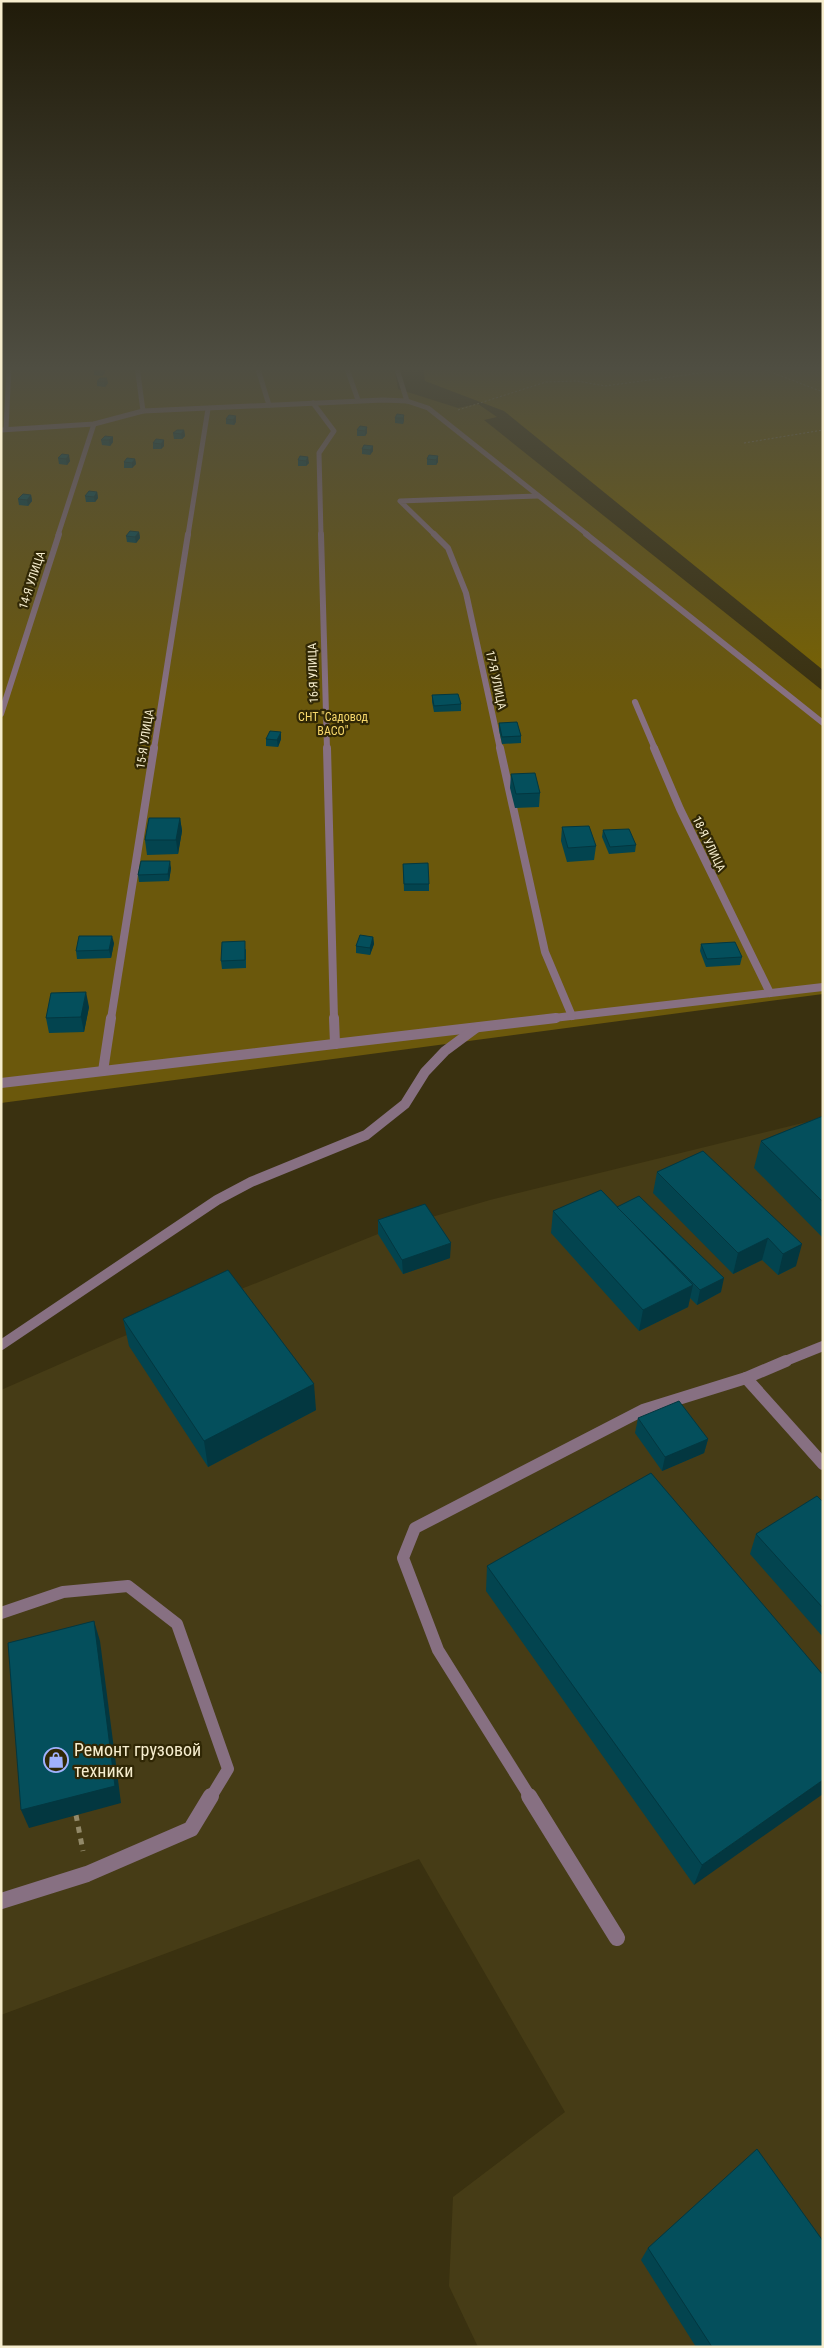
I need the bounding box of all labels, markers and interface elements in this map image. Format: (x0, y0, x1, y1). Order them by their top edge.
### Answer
street label: 14-Я УЛИЦА (16, 549, 48, 611)
street label: 16-Я УЛИЦА (305, 643, 321, 703)
street label: 17-Я УЛИЦА (483, 649, 509, 711)
street label: 15-Я УЛИЦА (133, 708, 157, 770)
park label: СНТ "Садовод ВАСО" (298, 710, 368, 738)
street label: 18-Я УЛИЦА (690, 814, 728, 874)
place label: Ремонт грузовой техники (74, 1739, 201, 1781)
shop icon: Ремонт грузовой техники (43, 1747, 69, 1773)

